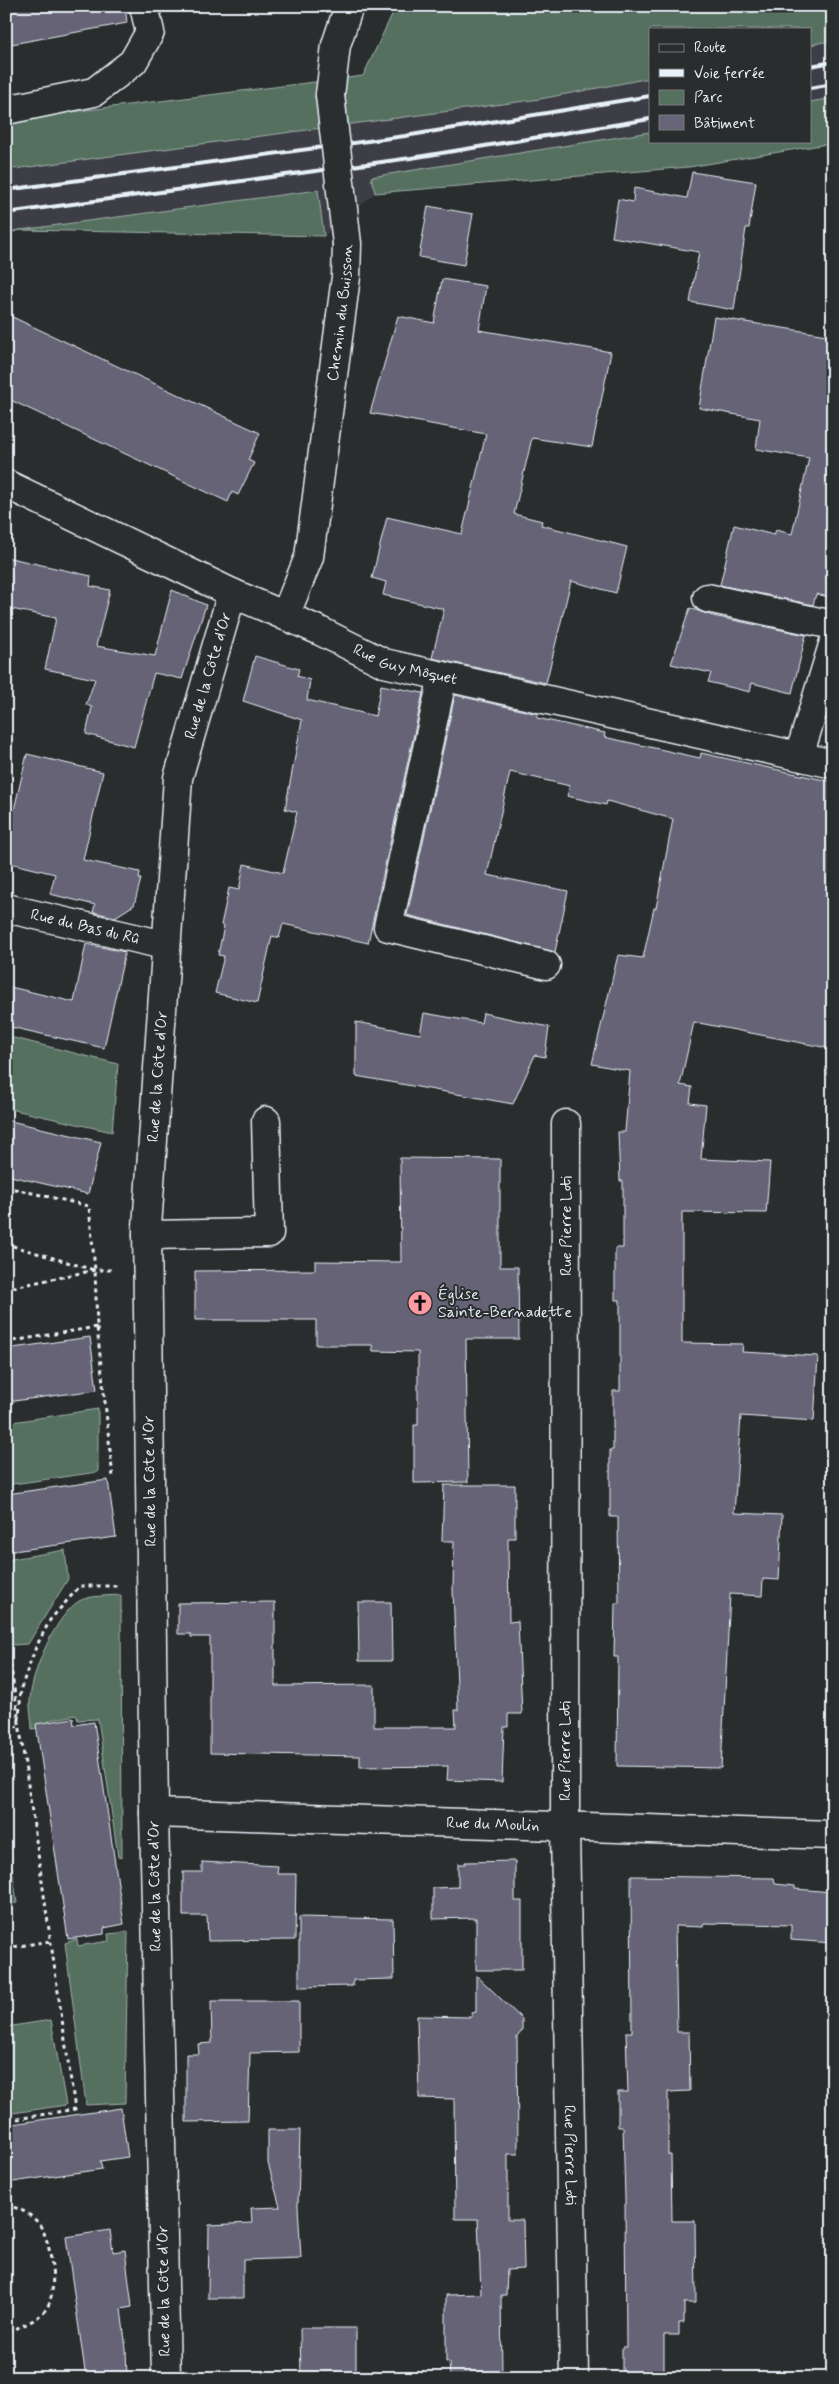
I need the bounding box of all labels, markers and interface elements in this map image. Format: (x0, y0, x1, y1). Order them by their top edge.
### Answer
legend (649, 28, 812, 142)
text: Route (694, 38, 727, 58)
text: Voie ferrée (694, 64, 765, 84)
text: Parc (694, 88, 722, 108)
text: Bâtiment (694, 114, 755, 134)
street label: Chemin du Buisson (322, 244, 357, 382)
street label: Rue de la Côte d'Or (179, 609, 236, 741)
street label: Rue Guy Môquet (349, 639, 459, 690)
street label: Rue du Bas du Rû (29, 904, 141, 949)
street label: Rue de la Côte d'Or (142, 1010, 172, 1143)
street label: Rue Pierre Loti (556, 1176, 577, 1276)
place label: Église Sainte-Bernadette (438, 1284, 572, 1323)
church icon: Église Sainte-Bernadette (407, 1290, 433, 1316)
street label: Rue de la Côte d'Or (138, 1415, 162, 1547)
street label: Rue Pierre Loti (555, 1701, 576, 1801)
street label: Rue du Moulin (446, 1812, 540, 1836)
street label: Rue de la Côte d'Or (143, 1820, 167, 1952)
street label: Rue Pierre Loti (559, 2105, 582, 2205)
street label: Rue de la Côte d'Or (152, 2225, 176, 2357)

